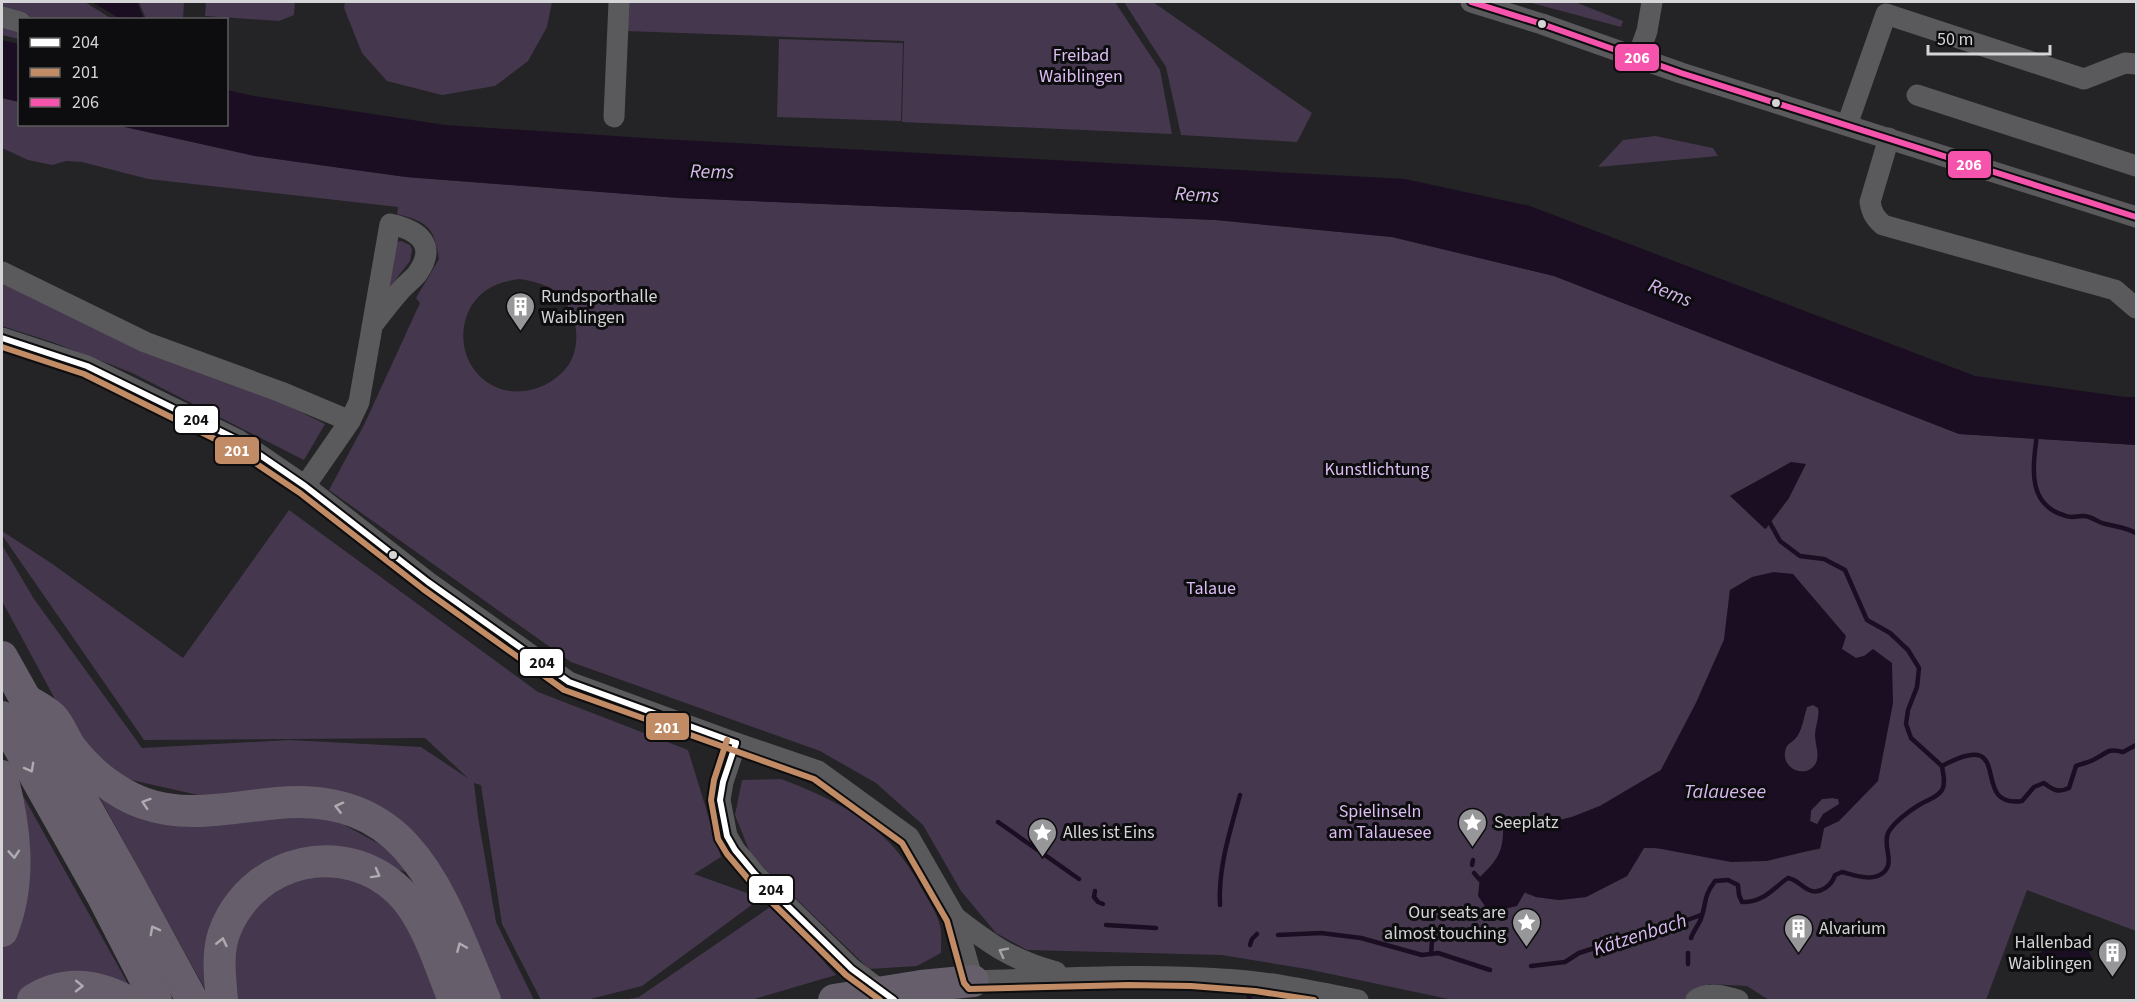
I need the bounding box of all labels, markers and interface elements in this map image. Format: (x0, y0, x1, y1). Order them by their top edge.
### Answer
legend (18, 18, 228, 126)
unlabelled marker (1536, 18, 1548, 30)
scale bar (1928, 18, 2050, 56)
text: 50 m (1937, 27, 1973, 52)
text: 204 (72, 30, 99, 55)
park label: Freibad Waiblingen (1039, 43, 1123, 89)
line badge: 206 (1614, 43, 1660, 72)
text: 206 (1624, 47, 1650, 69)
text: 201 (72, 60, 99, 85)
text: 206 (72, 90, 99, 115)
unlabelled marker (1770, 97, 1782, 109)
line badge: 206 (1947, 150, 1992, 179)
text: 206 (1956, 154, 1982, 176)
water label: Rems (689, 158, 735, 186)
water label: Rems (1174, 180, 1220, 210)
water label: Rems (1644, 272, 1696, 314)
place label: Rundsporthalle Waiblingen (541, 284, 658, 330)
building icon: Rundsporthalle Waiblingen (504, 290, 536, 332)
line badge: 204 (174, 405, 219, 434)
text: 204 (183, 409, 209, 431)
line badge: 201 (214, 436, 260, 465)
text: 201 (224, 440, 250, 462)
park label: Kunstlichtung (1325, 457, 1429, 482)
unlabelled marker (387, 549, 399, 561)
park label: Talaue (1186, 576, 1236, 601)
line badge: 204 (519, 648, 564, 677)
text: 204 (529, 652, 555, 674)
line badge: 201 (645, 712, 690, 741)
text: 201 (654, 717, 680, 739)
one-way arrow (23, 761, 35, 772)
water label: Talauesee (1684, 778, 1766, 806)
one-way arrow (141, 798, 152, 810)
park label: Spielinseln am Talauesee (1329, 799, 1431, 845)
one-way arrow (334, 801, 344, 814)
place icon: Seeplatz (1457, 806, 1489, 848)
place label: Seeplatz (1494, 810, 1559, 835)
place icon: Alles ist Eins (1026, 816, 1058, 858)
place label: Alles ist Eins (1063, 820, 1155, 845)
one-way arrow (8, 850, 21, 859)
one-way arrow (369, 867, 380, 878)
line badge: 204 (748, 875, 794, 904)
text: 204 (758, 879, 784, 901)
place label: Our seats are almost touching (1384, 900, 1506, 946)
place icon: Our seats are almost touching (1511, 906, 1543, 948)
water label: Kätzenbach (1590, 907, 1690, 963)
building icon: Alvarium (1782, 912, 1814, 954)
place label: Alvarium (1819, 916, 1886, 941)
one-way arrow (150, 926, 161, 937)
place label: Hallenbad Waiblingen (2008, 930, 2092, 976)
building icon: Hallenbad Waiblingen (2097, 936, 2129, 978)
one-way arrow (215, 938, 228, 948)
one-way arrow (457, 942, 469, 953)
one-way arrow (999, 947, 1010, 959)
one-way arrow (74, 980, 83, 992)

